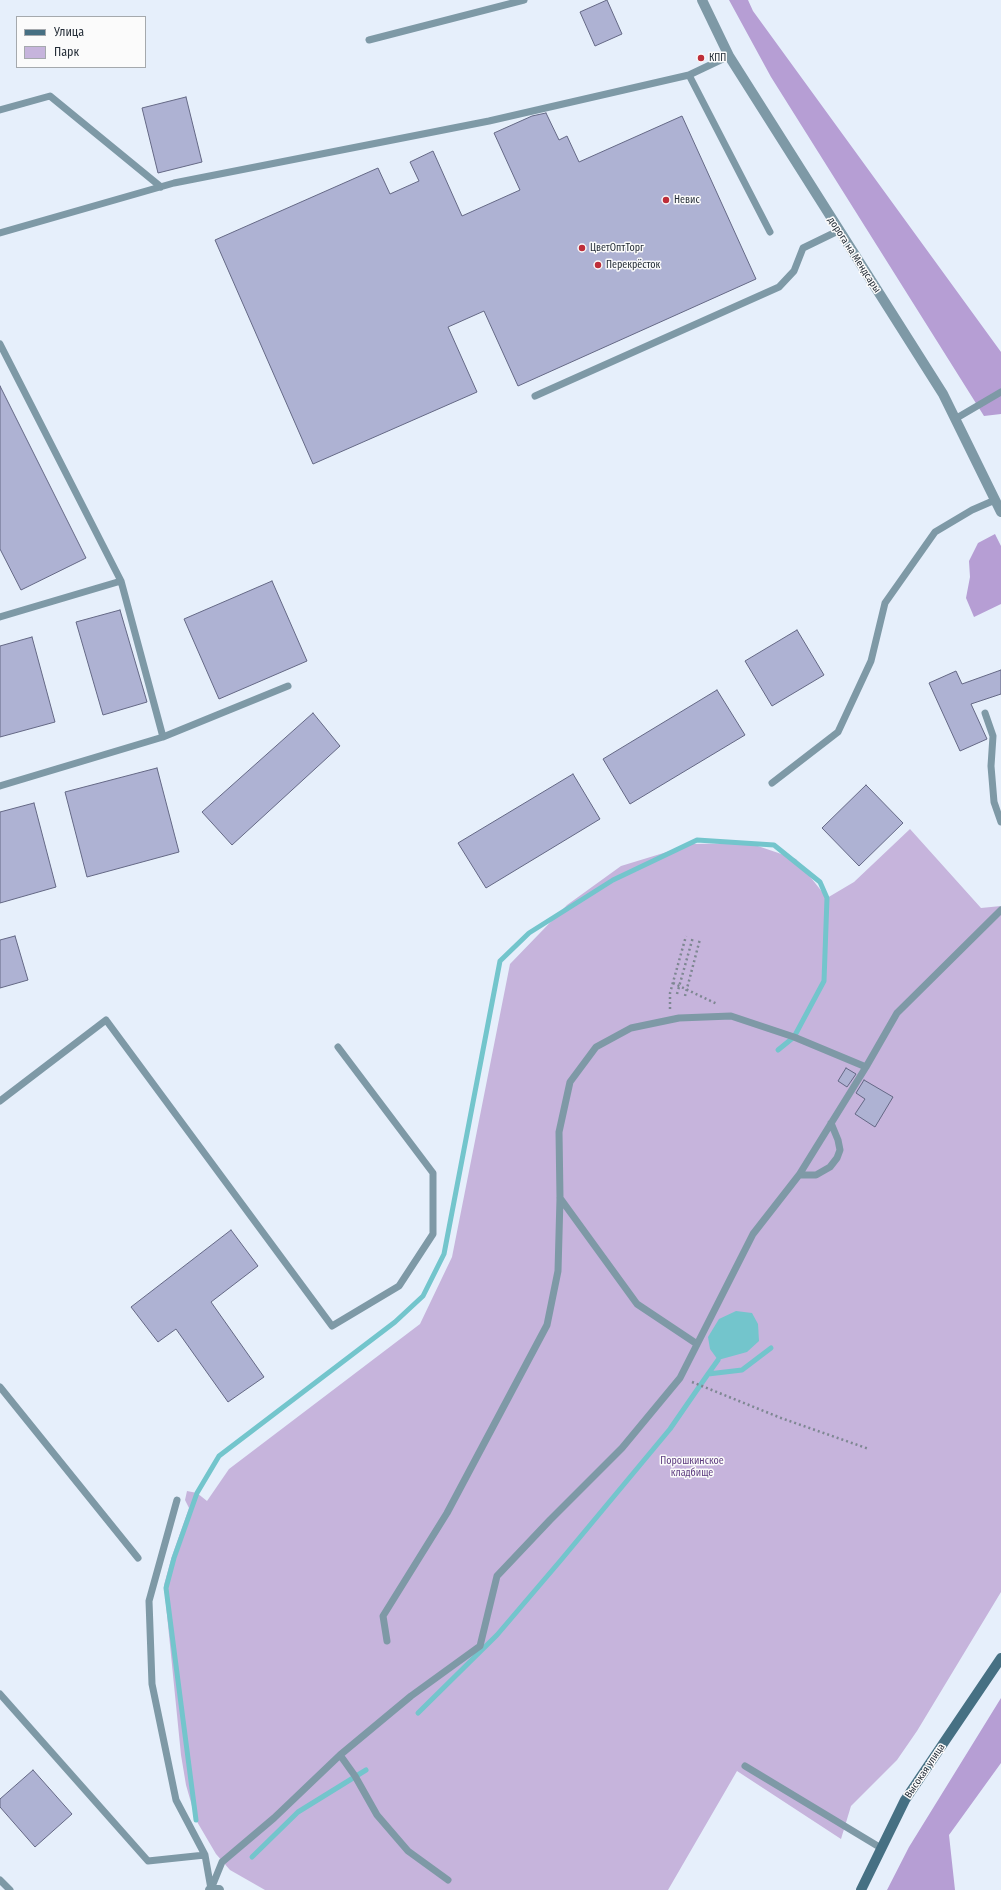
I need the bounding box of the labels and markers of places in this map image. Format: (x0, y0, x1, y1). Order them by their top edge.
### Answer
place label: КПП (709, 52, 726, 64)
marker: КПП (696, 53, 706, 63)
place label: Невис (674, 194, 700, 206)
marker: Невис (661, 195, 671, 205)
place label: ЦветОптТорг (590, 242, 644, 254)
marker: ЦветОптТорг (577, 243, 587, 253)
place label: Перекрёсток (606, 259, 660, 271)
marker: Перекрёсток (593, 260, 603, 270)

